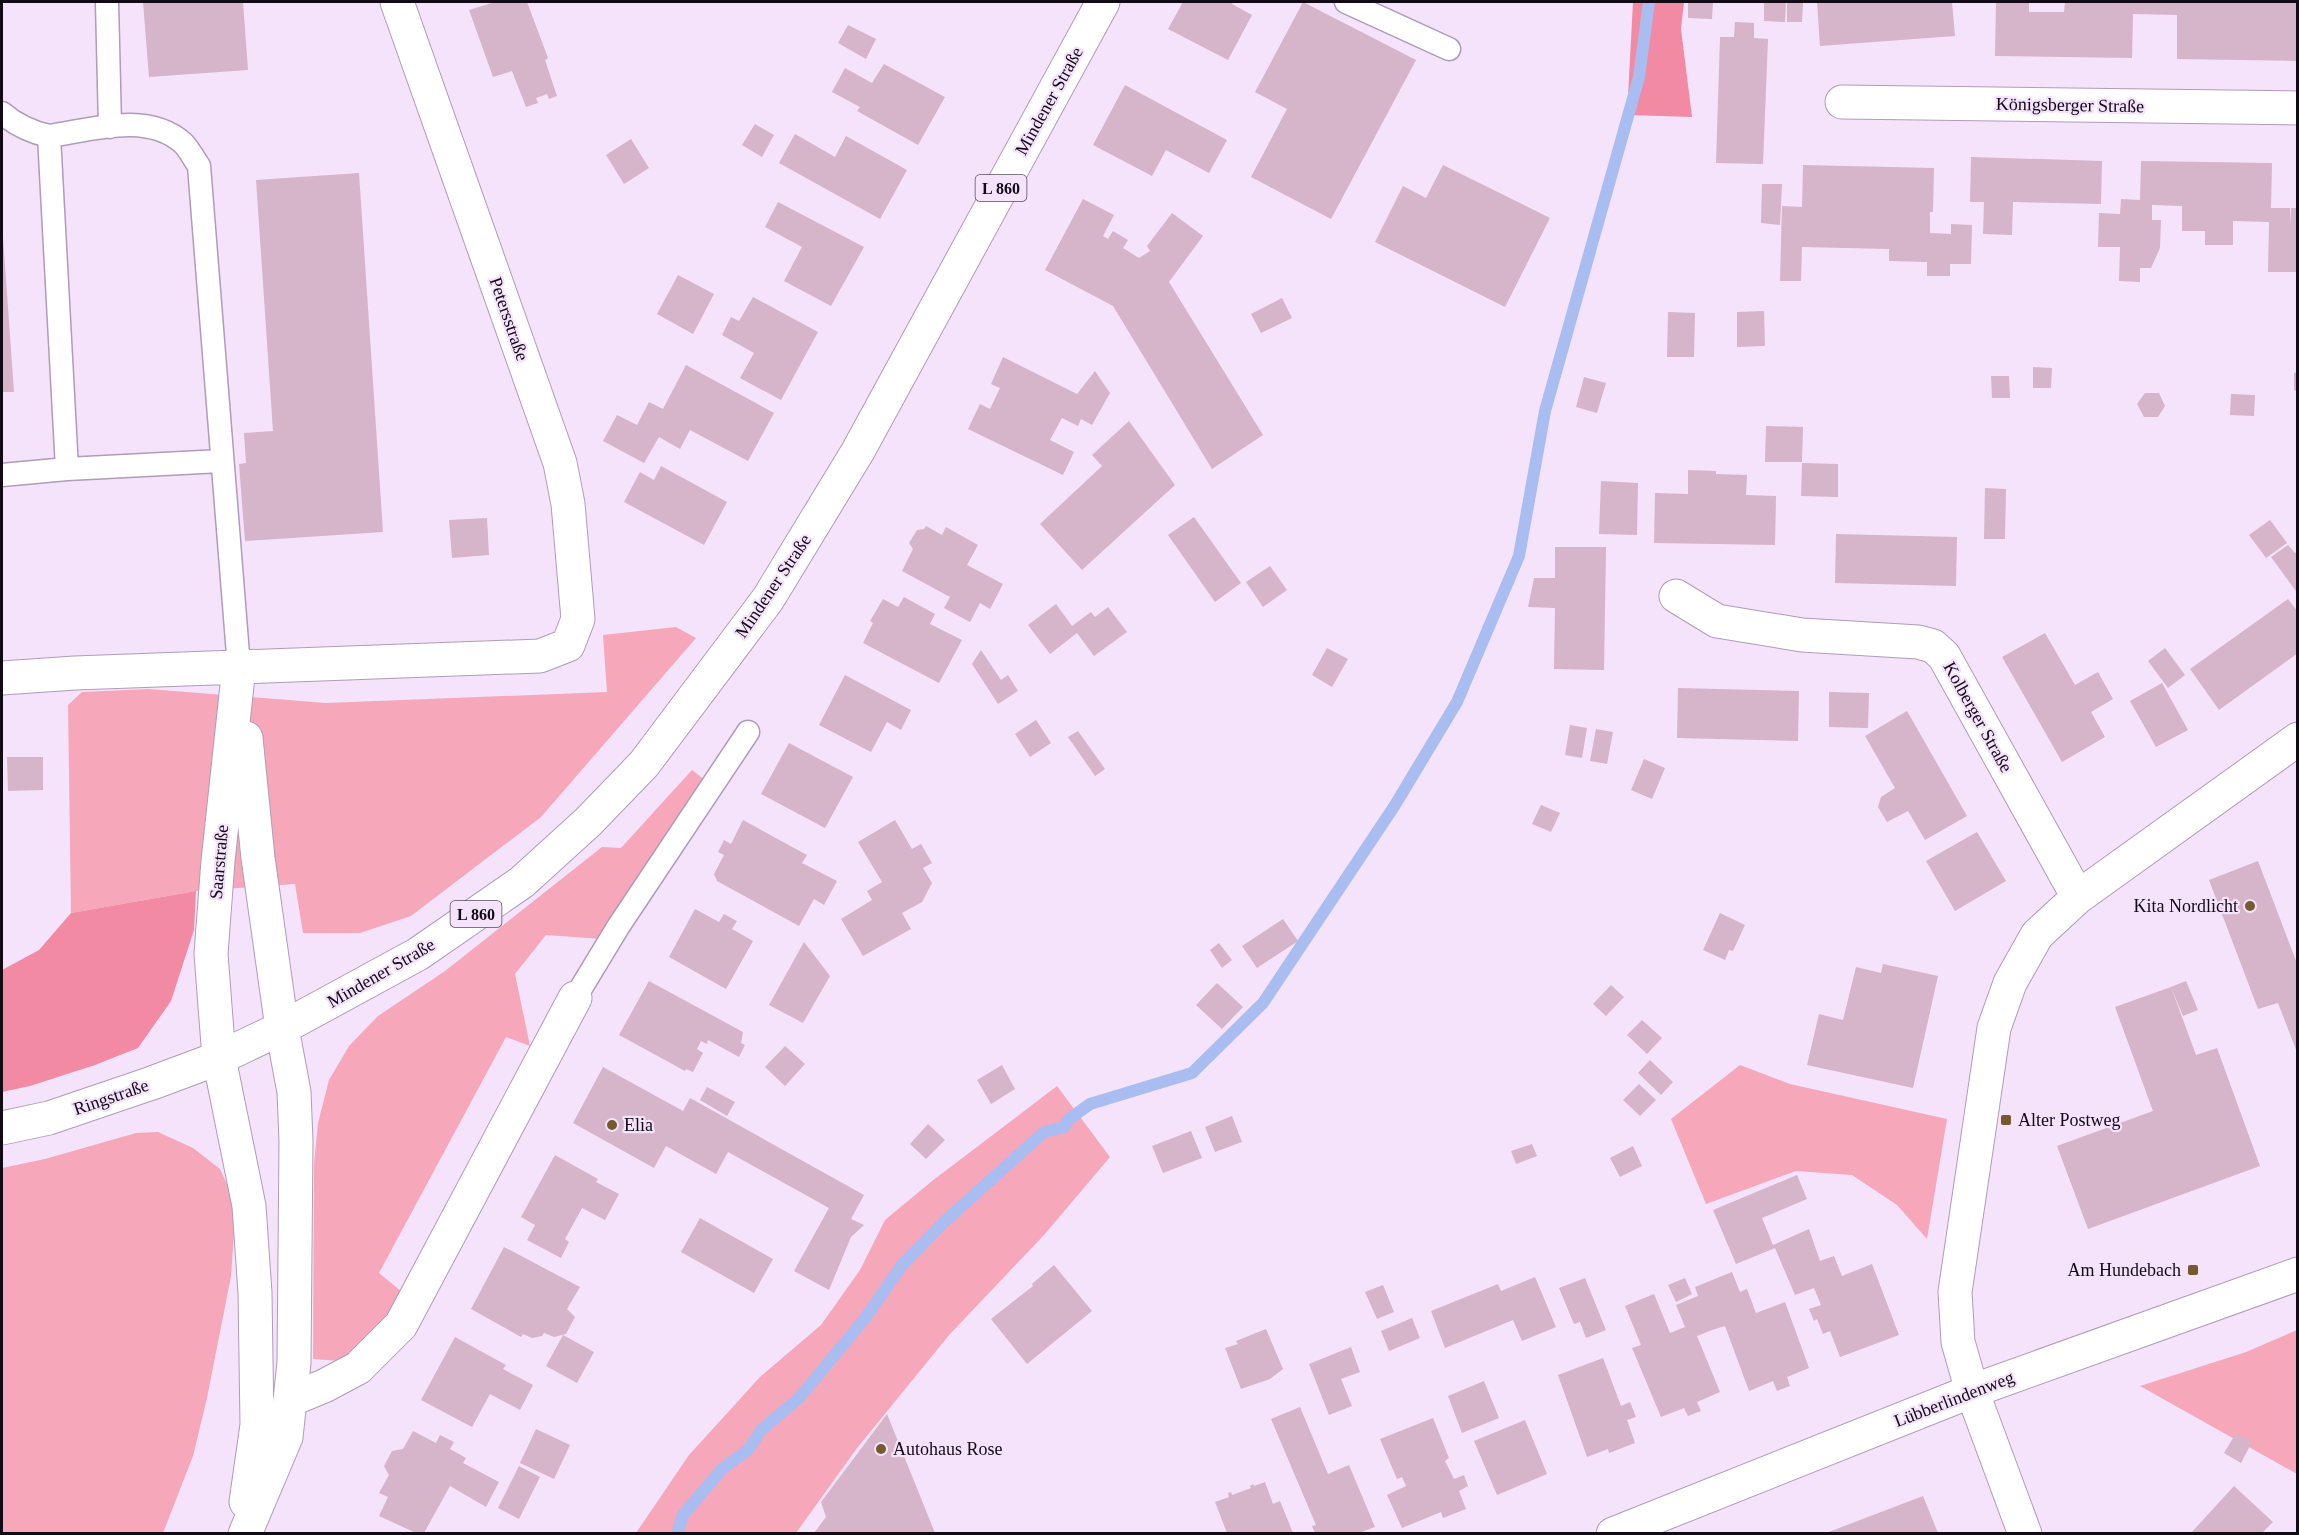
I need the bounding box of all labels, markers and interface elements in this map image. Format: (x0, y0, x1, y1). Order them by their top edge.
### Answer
street label: Mindener Straße (1011, 43, 1087, 159)
street label: Königsberger Straße (1996, 94, 2144, 116)
road number: L 860 (976, 175, 1026, 201)
street label: Petersstraße (485, 275, 533, 363)
street label: Mindener Straße (731, 530, 815, 642)
street label: Kolberger Straße (1939, 658, 2017, 776)
street label: Saarstraße (206, 824, 232, 900)
place label: Kita Nordlicht (2134, 896, 2238, 916)
marker: Kita Nordlicht (2243, 899, 2257, 913)
road number: L 860 (450, 901, 502, 927)
street label: Mindener Straße (324, 934, 438, 1012)
street label: Ringstraße (71, 1075, 151, 1119)
place label: Alter Postweg (2018, 1110, 2121, 1130)
marker: Alter Postweg (1999, 1113, 2013, 1127)
place label: Elia (624, 1115, 653, 1135)
marker: Elia (605, 1118, 619, 1132)
place label: Am Hundebach (2068, 1260, 2181, 1280)
marker: Am Hundebach (2186, 1263, 2200, 1277)
street label: Lübberlindenweg (1891, 1367, 2017, 1431)
place label: Autohaus Rose (893, 1439, 1003, 1459)
marker: Autohaus Rose (874, 1442, 888, 1456)

